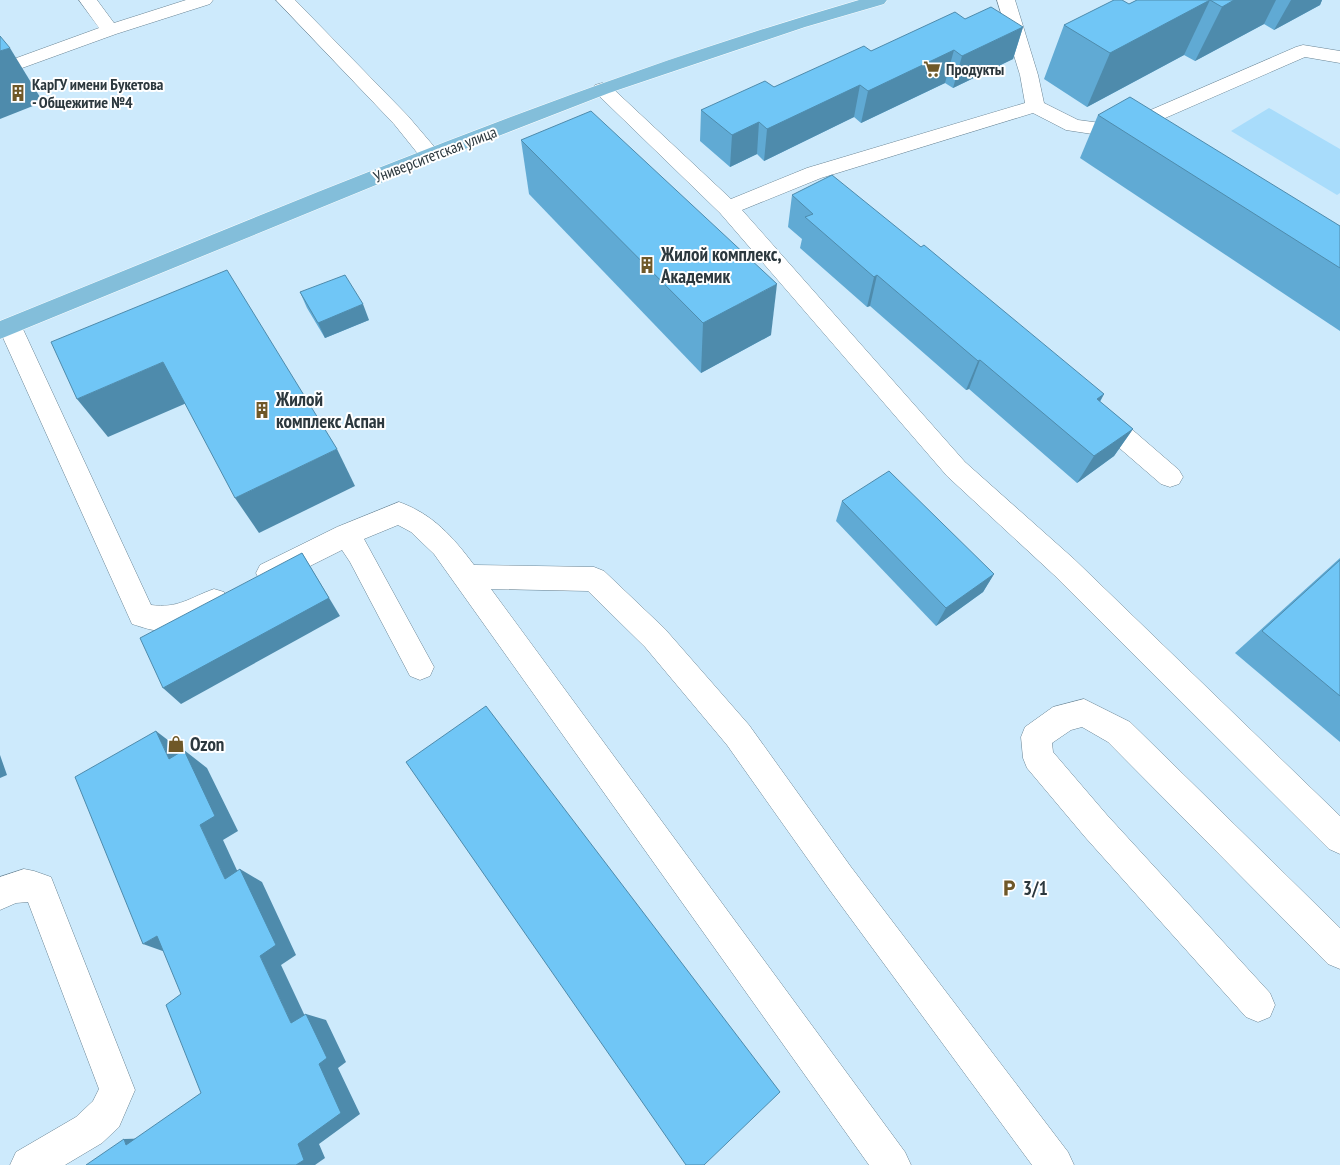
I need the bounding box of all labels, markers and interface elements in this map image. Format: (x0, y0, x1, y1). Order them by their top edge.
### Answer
supermarket icon: Продукты (922, 59, 942, 79)
place label: Продукты (946, 59, 1004, 79)
place label: КарГУ имени Букетова - Общежитие №4 (32, 74, 164, 112)
building icon: КарГУ имени Букетова - Общежитие №4 (8, 83, 28, 103)
street label: Университетская улица (371, 121, 499, 187)
place label: Жилой комплекс, Академик (660, 242, 782, 288)
building icon: Жилой комплекс, Академик (637, 255, 657, 275)
place label: Жилой комплекс Аспан (275, 387, 385, 433)
building icon: Жилой комплекс Аспан (252, 400, 272, 420)
place label: Ozon (190, 732, 224, 756)
shop icon: Ozon (166, 734, 186, 754)
place label: 3/1 (1023, 876, 1048, 900)
parking icon: 3/1 (999, 878, 1019, 898)

